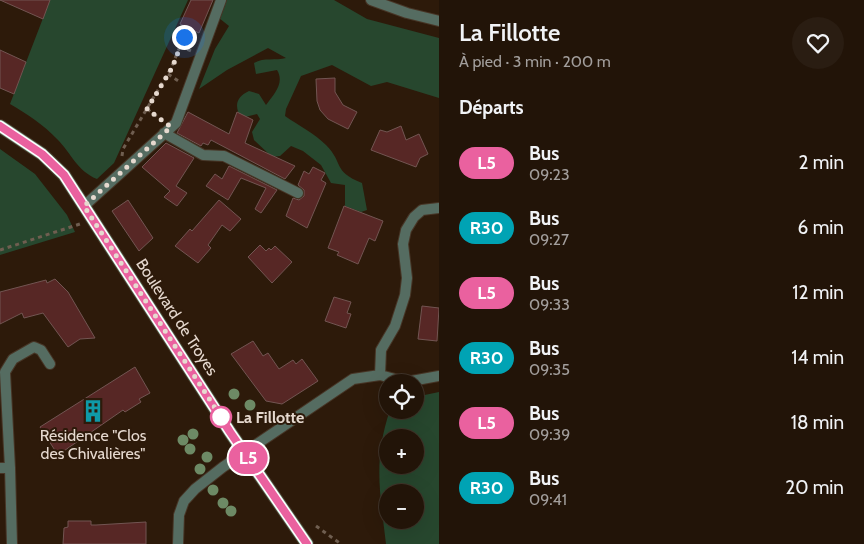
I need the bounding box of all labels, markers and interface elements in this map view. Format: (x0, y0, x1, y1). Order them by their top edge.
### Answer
button: heart (792, 17, 844, 69)
text: La Fillotte (459, 18, 560, 47)
your location (172, 25, 197, 50)
text: À pied · 3 min · 200 m (459, 52, 611, 71)
text: Départs (459, 96, 524, 119)
text: Bus (529, 142, 559, 165)
text: 2 min (798, 151, 844, 174)
text: L5 (477, 152, 496, 174)
text: 09:23 (529, 165, 570, 184)
text: Bus (529, 207, 559, 230)
text: 6 min (798, 216, 844, 239)
text: R30 (470, 217, 503, 239)
text: 09:27 (529, 230, 569, 249)
street label: Boulevard de Troyes (132, 255, 222, 379)
text: Bus (529, 272, 559, 295)
text: 12 min (792, 281, 844, 304)
text: L5 (477, 282, 496, 304)
text: 09:33 (529, 295, 570, 314)
text: Bus (529, 337, 559, 360)
text: 14 min (791, 346, 844, 369)
text: R30 (470, 347, 503, 369)
text: 09:35 (529, 360, 570, 379)
map controls (379, 374, 424, 529)
button: locate (379, 374, 424, 419)
building icon: Résidence "Clos des Chivalières" (80, 398, 106, 424)
text: Bus (529, 402, 559, 425)
marker: La Fillotte (210, 406, 232, 428)
place label: La Fillotte (236, 408, 304, 427)
text: 18 min (791, 411, 844, 434)
text: L5 (477, 412, 496, 434)
text: 09:39 (529, 425, 570, 444)
place label: Résidence "Clos des Chivalières" (40, 426, 147, 463)
button: + (379, 429, 424, 474)
line badge: L5 (226, 442, 270, 474)
text: L5 (239, 447, 257, 469)
text: Bus (529, 467, 559, 490)
text: 20 min (785, 476, 844, 499)
text: R30 (470, 477, 503, 499)
button: − (379, 484, 424, 529)
text: 09:41 (529, 490, 567, 509)

